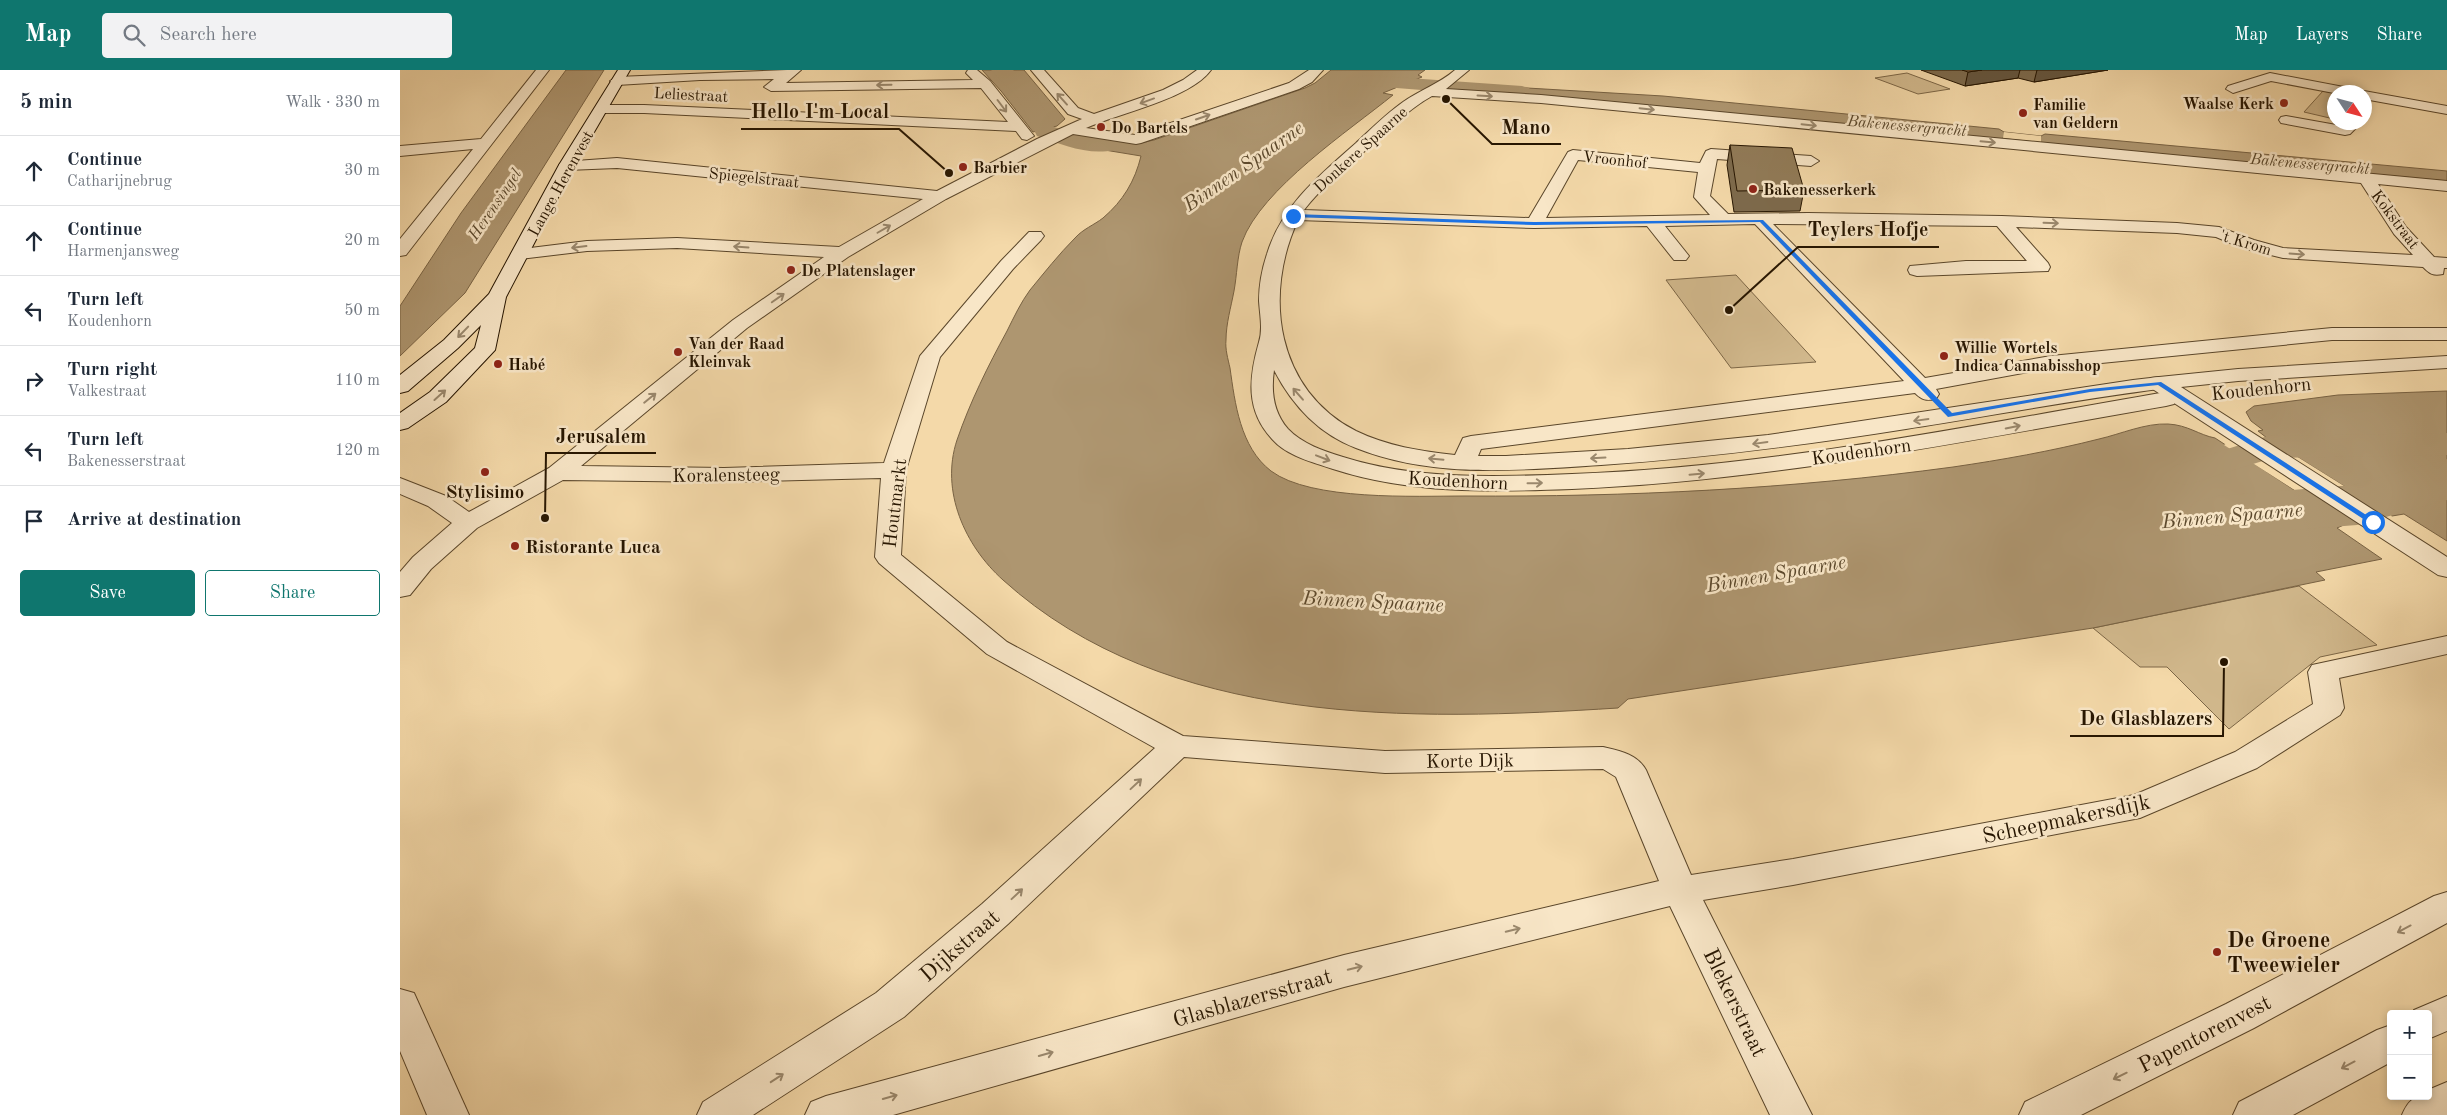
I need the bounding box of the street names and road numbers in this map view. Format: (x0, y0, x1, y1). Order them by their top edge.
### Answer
street label: Leliestraat (653, 86, 729, 106)
street label: Donkere Spaarne (1312, 104, 1411, 196)
street label: Lange Herenvest (526, 128, 598, 239)
street label: Vroonhof (1581, 150, 1649, 172)
street label: Spiegelstraat (708, 166, 800, 192)
street label: Kokstraat (2367, 188, 2422, 253)
street label: 't Krom (2218, 228, 2273, 259)
street label: Koudenhorn (2210, 376, 2312, 405)
street label: Koudenhorn (1810, 437, 1913, 470)
street label: Houtmarkt (882, 457, 911, 549)
street label: Koralensteeg (672, 466, 781, 487)
street label: Koudenhorn (1407, 470, 1509, 495)
street label: Korte Dijk (1426, 752, 1514, 773)
street label: Scheepmakersdijk (1980, 791, 2152, 849)
street label: Dijkstraat (916, 906, 1004, 987)
street label: Blekerstraat (1699, 945, 1770, 1061)
street label: Glasblazersstraat (1171, 966, 1335, 1032)
street label: Papentorenvest (2135, 992, 2275, 1078)

